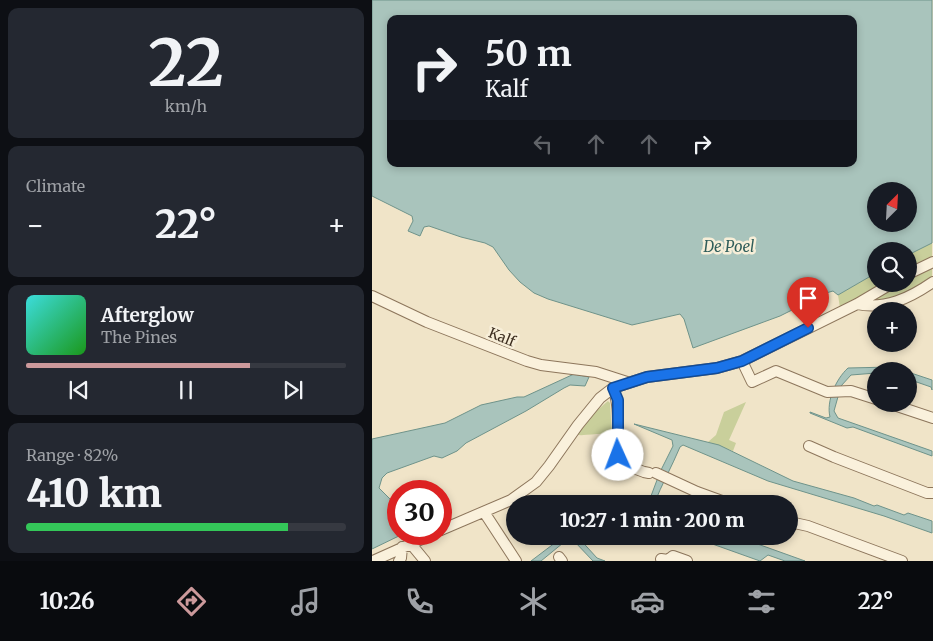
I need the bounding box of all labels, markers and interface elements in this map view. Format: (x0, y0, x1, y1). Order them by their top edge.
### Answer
text: 22 (148, 22, 224, 104)
text: 50 m (485, 32, 572, 76)
icon: right (402, 35, 467, 100)
text: Kalf (485, 75, 528, 103)
text: km/h (165, 96, 207, 116)
icon: left (529, 130, 557, 158)
icon: ahead (582, 130, 610, 158)
icon: ahead (635, 130, 663, 158)
icon: right (688, 130, 716, 158)
text: Climate (26, 176, 85, 196)
north arrow (867, 182, 917, 232)
map controls (867, 182, 917, 412)
text: 22° (155, 201, 217, 248)
text: − (26, 207, 45, 243)
text: + (327, 207, 346, 243)
water label: De Poel (703, 237, 754, 256)
button: search (867, 242, 917, 292)
pin (787, 277, 829, 328)
icon: arrive (794, 284, 822, 312)
button: + (867, 302, 917, 352)
text: Afterglow (101, 303, 194, 327)
street label: Kalf (486, 324, 519, 351)
text: The Pines (101, 327, 177, 347)
button: − (867, 362, 917, 412)
icon: previous (65, 376, 93, 404)
icon: pause (172, 376, 200, 404)
icon: next (279, 376, 307, 404)
position arrow (591, 428, 643, 480)
text: Range · 82% (26, 445, 118, 465)
text: 410 km (26, 470, 162, 517)
speed limit sign: 30 (387, 480, 452, 545)
text: 10:27 · 1 min · 200 m (560, 508, 744, 532)
icon: directions (174, 584, 209, 619)
icon: music (288, 584, 323, 619)
icon: phone (402, 584, 437, 619)
icon: climate (516, 584, 551, 619)
icon: car (630, 584, 665, 619)
icon: filters (744, 584, 779, 619)
text: 10:26 (40, 587, 95, 615)
text: 22° (858, 587, 893, 615)

